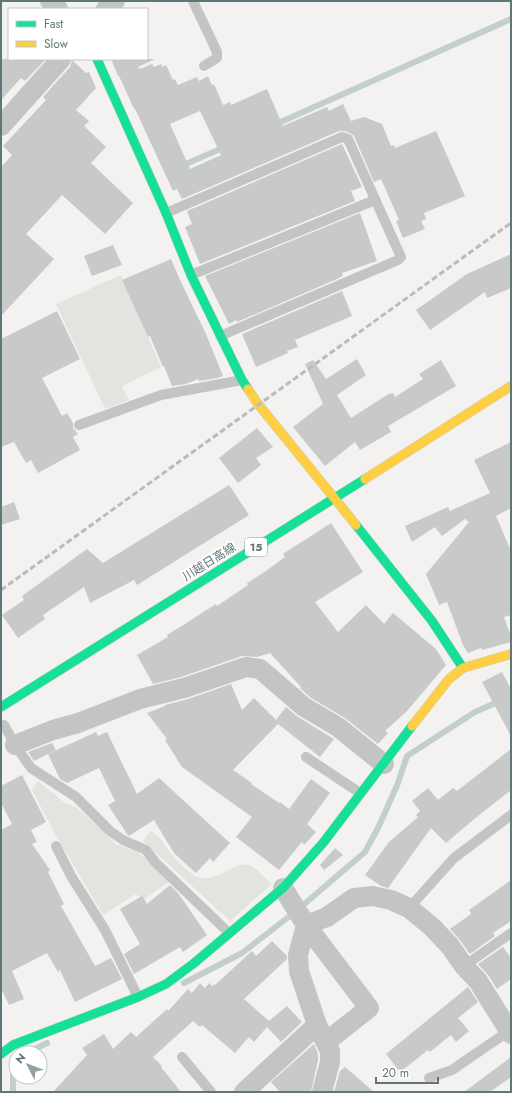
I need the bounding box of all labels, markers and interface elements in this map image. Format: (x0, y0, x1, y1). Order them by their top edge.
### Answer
legend (8, 8, 148, 60)
text: Fast (44, 15, 63, 33)
text: Slow (44, 35, 69, 53)
street label: 川越日高線 (179, 538, 239, 586)
road number: 15 (245, 538, 267, 556)
north arrow (8, 1045, 48, 1085)
text: N (12, 1050, 29, 1067)
scale bar (376, 1059, 438, 1085)
text: 20 m (382, 1064, 409, 1082)

